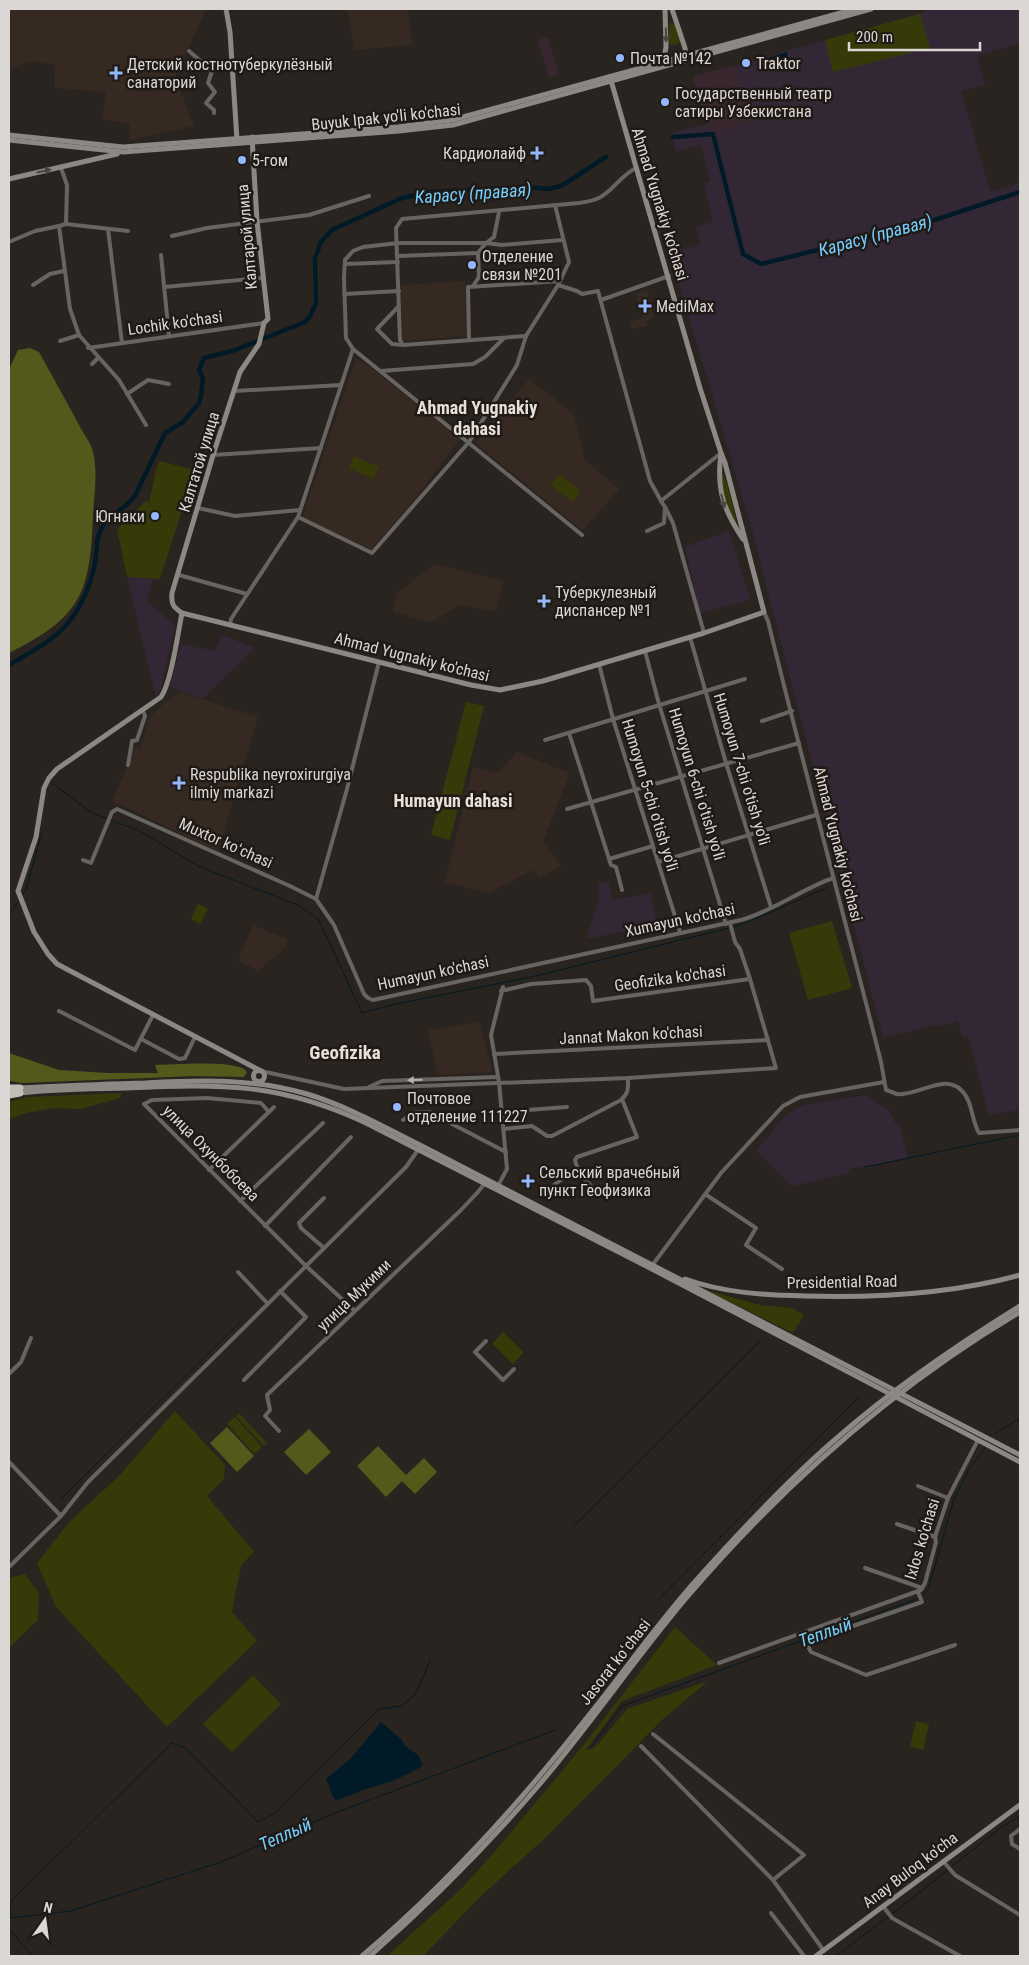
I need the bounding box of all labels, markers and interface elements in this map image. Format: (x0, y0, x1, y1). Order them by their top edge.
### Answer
scale bar (849, 20, 980, 52)
one-way arrow (662, 28, 670, 44)
text: 200 m (856, 28, 893, 46)
place label: Почта №142 (630, 49, 712, 68)
marker: Почта №142 (614, 52, 626, 64)
place label: Traktor (756, 54, 801, 73)
place label: Детский костнотуберкулёзный санаторий (127, 55, 333, 92)
marker: Traktor (740, 57, 752, 69)
marker: Детский костнотуберкулёзный санаторий (109, 66, 123, 80)
place label: Государственный театр сатиры Узбекистана (675, 84, 832, 121)
marker: Государственный театр сатиры Узбекистана (659, 96, 671, 108)
street label: Buyuk Ipak yo'li ko'chasi (311, 100, 461, 134)
street label: Ahmad Yugnakiy ko'chasi (628, 125, 692, 283)
place label: Кардиолайф (443, 144, 526, 163)
marker: Кардиолайф (530, 146, 544, 160)
place label: 5-гом (252, 151, 288, 170)
marker: 5-гом (236, 154, 248, 166)
one-way arrow (36, 167, 51, 175)
water label: Карасу (правая) (414, 178, 532, 209)
street label: Калтарой улица (233, 184, 261, 290)
water label: Карасу (правая) (816, 210, 935, 261)
place label: Отделение связи №201 (482, 247, 562, 284)
marker: Отделение связи №201 (466, 259, 478, 271)
place label: MediMax (656, 297, 714, 316)
marker: MediMax (638, 299, 652, 313)
street label: Lochik ko'chasi (126, 307, 224, 339)
district label: Ahmad Yugnakiy dahasi (417, 397, 537, 439)
street label: Калтатой улица (175, 409, 223, 515)
one-way arrow (720, 494, 728, 509)
place label: Югнаки (95, 507, 145, 526)
marker: Югнаки (149, 510, 161, 522)
place label: Туберкулезный диспансер №1 (555, 583, 657, 620)
marker: Туберкулезный диспансер №1 (537, 594, 551, 608)
street label: Ahmad Yugnakiy ko'chasi (333, 629, 491, 685)
street label: Humoyun 7-chi o'tish yo'li (710, 691, 774, 847)
street label: Humoyun 6-chi o'tish yo'li (665, 706, 729, 862)
street label: Humoyun 5-chi o'tish yo'li (618, 717, 682, 873)
place label: Respublika neyroxirurgiya ilmiy markazi (190, 765, 351, 802)
street label: Ahmad Yugnakiy ko'chasi (810, 765, 866, 923)
marker: Respublika neyroxirurgiya ilmiy markazi (172, 776, 186, 790)
district label: Humayun dahasi (394, 790, 512, 811)
street label: Muxtor koʻchasi (176, 814, 276, 872)
street label: Xumayun ko'chasi (623, 899, 737, 941)
street label: Humayun ko'chasi (376, 952, 490, 994)
street label: Geofizika ko'chasi (613, 961, 727, 995)
street label: Jannat Makon ko'chasi (559, 1022, 703, 1048)
district label: Geofizika (309, 1041, 381, 1064)
one-way arrow (406, 1076, 422, 1084)
place label: Почтовое отделение 111227 (407, 1089, 528, 1126)
street label: улица Охунбобоева (159, 1101, 263, 1205)
marker: Почтовое отделение 111227 (391, 1101, 403, 1113)
place label: Сельский врачебный пункт Геофизика (539, 1163, 680, 1200)
marker: Сельский врачебный пункт Геофизика (521, 1174, 535, 1188)
street label: улица Мукими (313, 1255, 395, 1335)
street label: Presidential Road (786, 1272, 898, 1292)
street label: Ixlos ko'chasi (901, 1496, 943, 1582)
water label: Теплый (796, 1613, 855, 1651)
street label: Jasorat koʻchasi (576, 1615, 654, 1709)
water label: Теплый (256, 1813, 315, 1855)
street label: Anay Buloq ko'cha (859, 1828, 961, 1912)
north arrow (20, 1895, 70, 1945)
text: N (42, 1899, 54, 1916)

